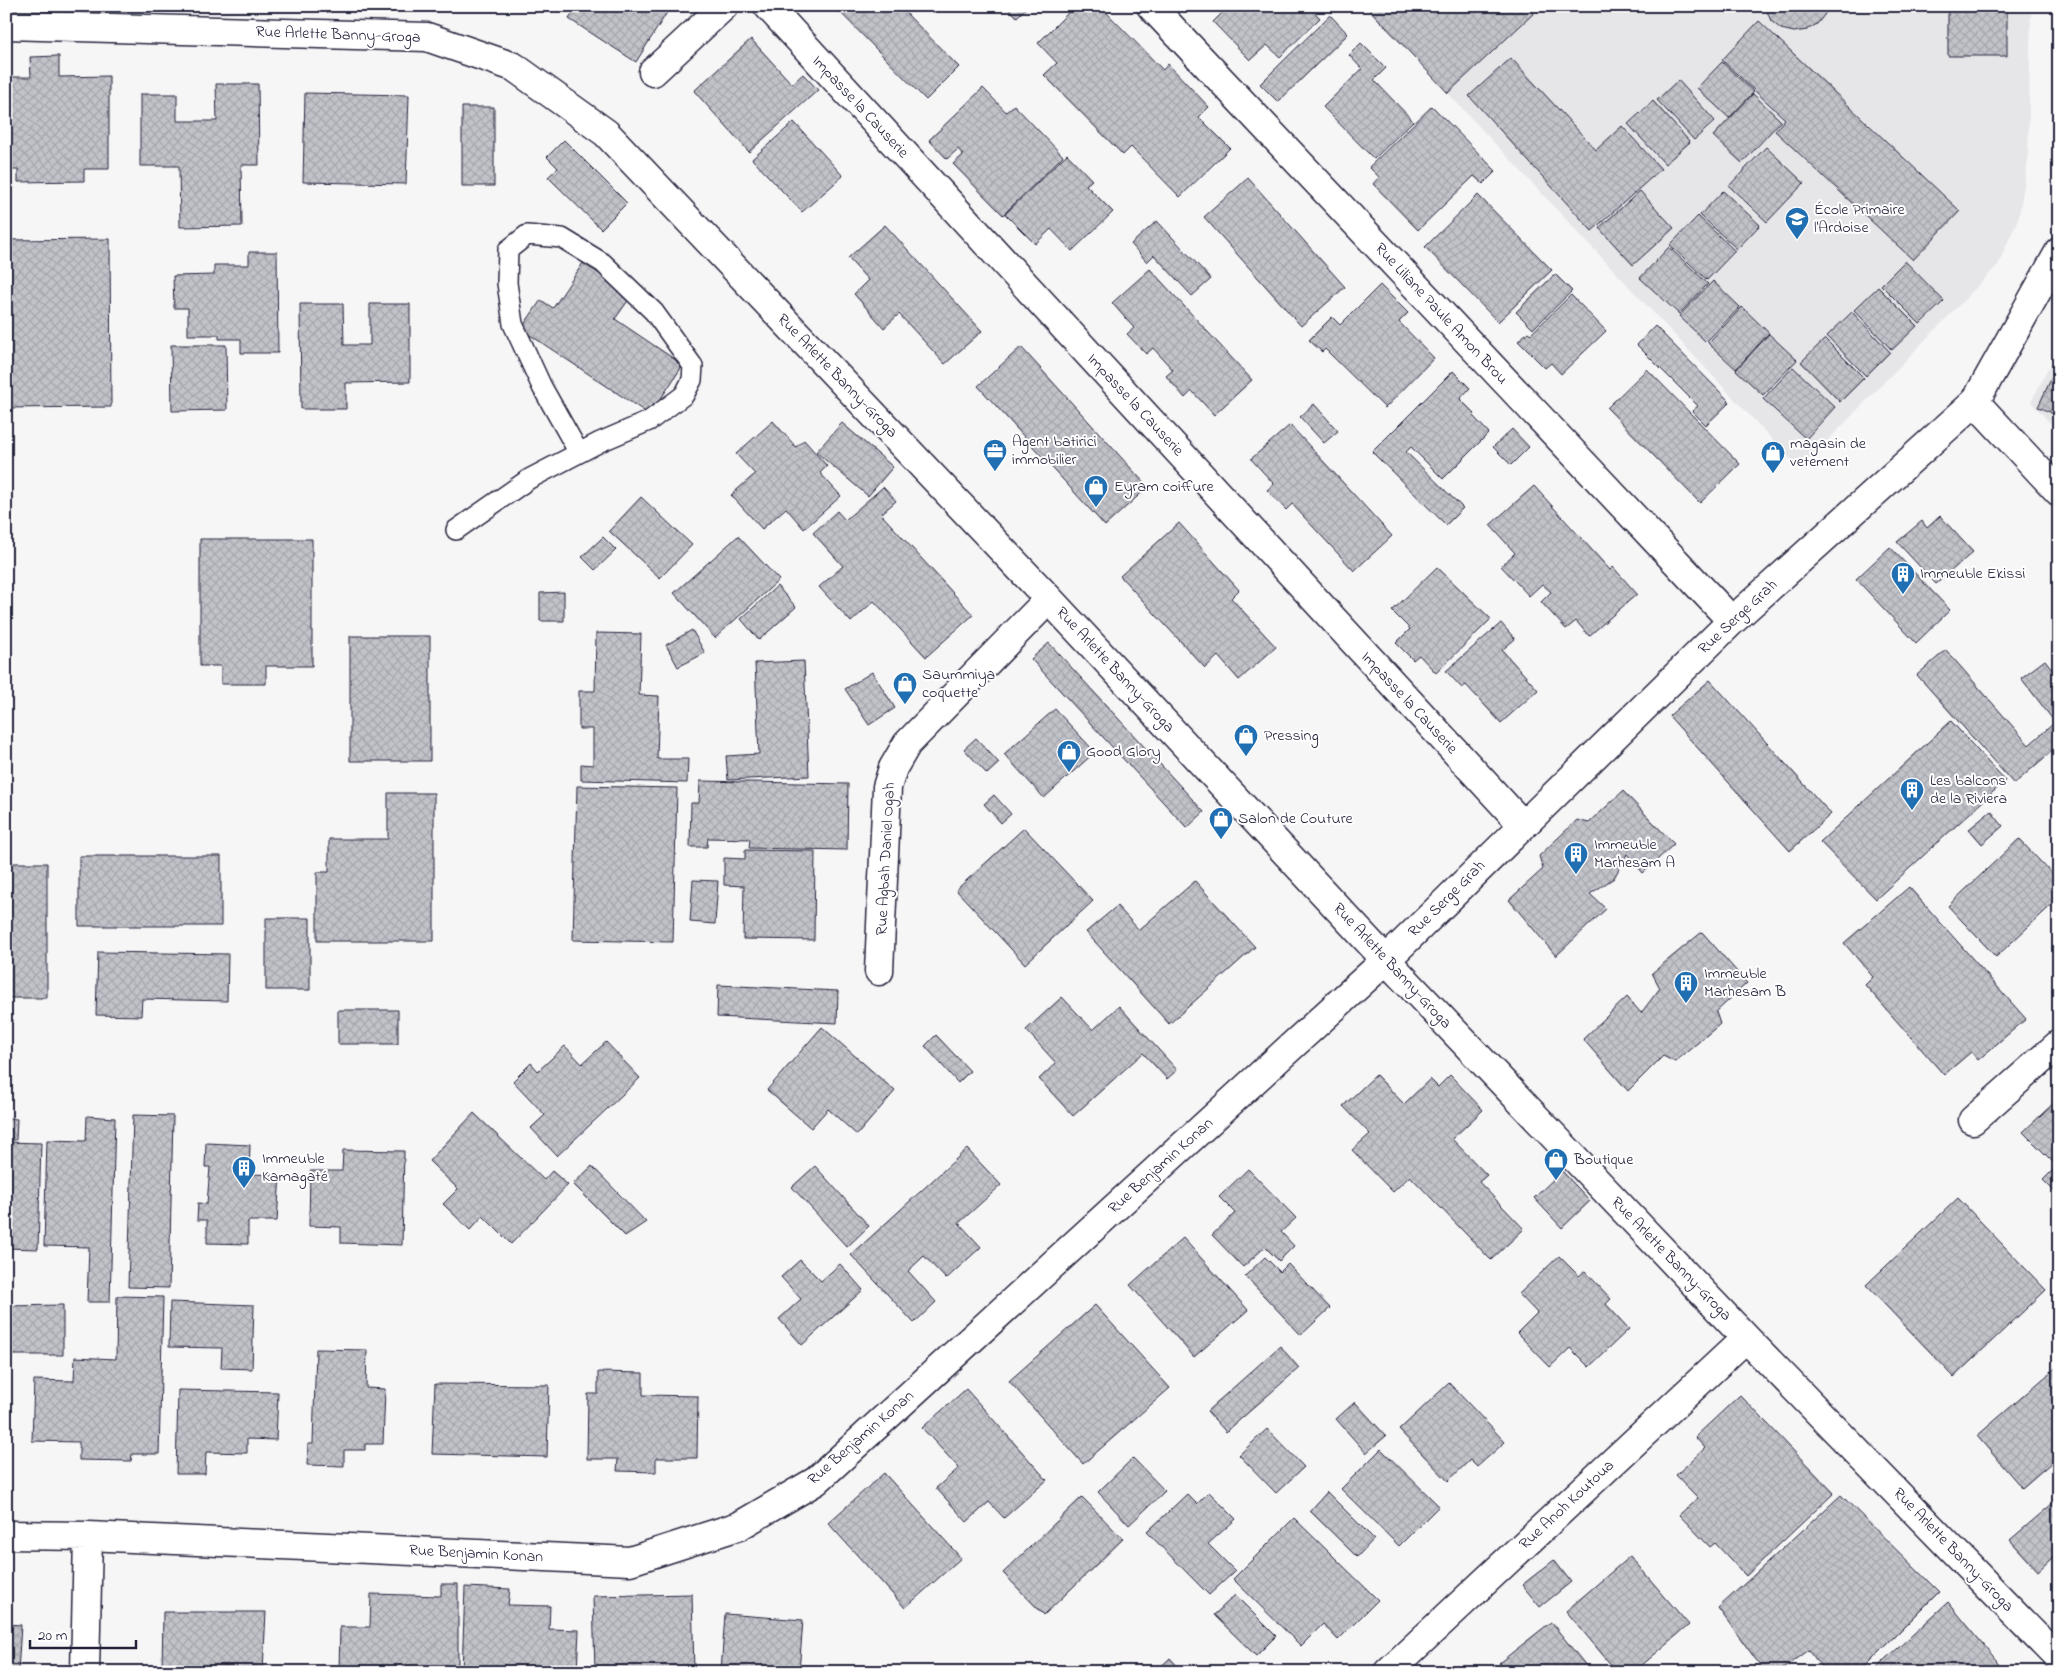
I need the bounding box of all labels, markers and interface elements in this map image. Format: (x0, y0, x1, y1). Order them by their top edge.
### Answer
street label: Rue Arlette Banny-Groga (255, 20, 421, 50)
street label: Impasse la Causerie (806, 50, 915, 164)
place label: École Primaire l'Ardoise (1814, 198, 1906, 240)
school or university icon: École Primaire l'Ardoise (1784, 206, 1810, 240)
street label: Rue Liliane Paule Amon Brou (1369, 238, 1513, 390)
street label: Rue Arlette Banny-Groga (771, 308, 903, 444)
street label: Impasse la Causerie (1081, 348, 1190, 462)
place label: Agent batirici immobilier (1012, 430, 1097, 472)
place label: magasin de vetement (1790, 432, 1867, 474)
office icon: Agent batirici immobilier (982, 438, 1008, 472)
shop icon: magasin de vetement (1760, 440, 1786, 474)
shop icon: Eyram coiffure (1083, 474, 1109, 508)
place label: Eyram coiffure (1114, 475, 1214, 499)
building icon: Immeuble Ekissi (1890, 561, 1916, 595)
place label: Immeuble Ekissi (1920, 562, 2026, 586)
street label: Rue Serge Grah (1693, 574, 1783, 660)
street label: Rue Arlette Banny-Groga (1050, 601, 1180, 739)
street label: Impasse la Causerie (1355, 646, 1464, 760)
place label: Saummiya coquette (922, 663, 995, 705)
shop icon: Saummiya coquette (892, 671, 918, 705)
shop icon: Pressing (1233, 723, 1259, 757)
place label: Pressing (1264, 724, 1319, 748)
shop icon: Good Glory (1056, 739, 1082, 773)
place label: Good Glory (1086, 740, 1161, 764)
place label: Les balcons de la Riviera (1930, 769, 2007, 811)
building icon: Les balcons de la Riviera (1899, 777, 1925, 811)
street label: Rue Agbah Daniel Ogah (870, 782, 902, 936)
shop icon: Salon de Couture (1208, 806, 1234, 840)
place label: Salon de Couture (1238, 807, 1354, 831)
place label: Immeuble Marhesam A (1594, 833, 1675, 875)
building icon: Immeuble Marhesam A (1563, 841, 1589, 875)
street label: Rue Serge Grah (1403, 855, 1491, 943)
street label: Rue Arlette Banny-Groga (1327, 897, 1457, 1035)
place label: Immeuble Marhesam B (1704, 962, 1786, 1004)
building icon: Immeuble Marhesam B (1673, 970, 1699, 1004)
street label: Rue Benjamin Konan (1103, 1112, 1219, 1220)
place label: Immeuble Kamagaté (262, 1147, 329, 1189)
shop icon: Boutique (1543, 1147, 1569, 1181)
place label: Boutique (1573, 1148, 1634, 1172)
building icon: Immeuble Kamagaté (231, 1155, 257, 1189)
street label: Rue Arlette Banny-Groga (1605, 1191, 1737, 1327)
street label: Rue Benjamin Konan (802, 1385, 920, 1491)
street label: Rue Anoh Koutoua (1514, 1454, 1620, 1556)
street label: Rue Arlette Banny-Groga (1887, 1482, 2019, 1618)
street label: Rue Benjamin Konan (408, 1538, 544, 1570)
scale bar (30, 1618, 136, 1650)
text: 20 m (38, 1625, 68, 1647)

